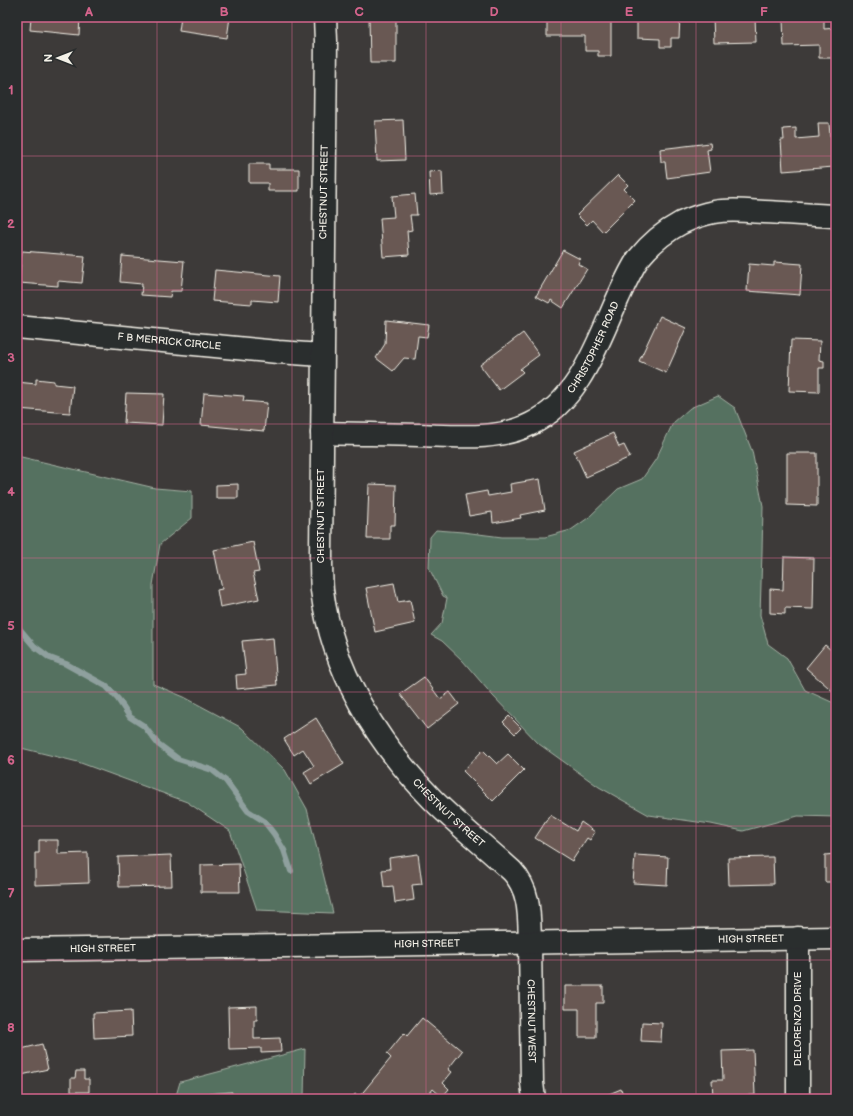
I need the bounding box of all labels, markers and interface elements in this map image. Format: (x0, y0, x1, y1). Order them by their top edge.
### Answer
text: A (84, 4, 93, 20)
text: B (219, 4, 229, 20)
text: C (354, 4, 364, 20)
text: D (489, 4, 499, 20)
text: E (625, 4, 634, 20)
text: F (760, 4, 768, 20)
north arrow (38, 38, 78, 78)
text: N (42, 54, 55, 62)
text: 1 (8, 82, 14, 98)
street label: CHESTNUT STREET (317, 145, 331, 239)
text: 2 (7, 216, 15, 232)
street label: CHRISTOPHER ROAD (565, 300, 622, 396)
street label: F B MERRICK CIRCLE (117, 331, 222, 353)
text: 3 (7, 350, 15, 366)
street label: CHESTNUT STREET (315, 469, 327, 563)
text: 4 (7, 484, 15, 500)
text: 5 (7, 618, 15, 634)
text: 6 (7, 752, 15, 768)
street label: CHESTNUT STREET (410, 776, 487, 850)
text: 7 (7, 886, 15, 902)
street label: HIGH STREET (718, 933, 784, 946)
street label: HIGH STREET (394, 938, 460, 950)
street label: HIGH STREET (70, 942, 136, 955)
street label: DELORENZO DRIVE (792, 971, 804, 1066)
street label: CHESTNUT WEST (525, 979, 538, 1063)
text: 8 (7, 1020, 15, 1036)

